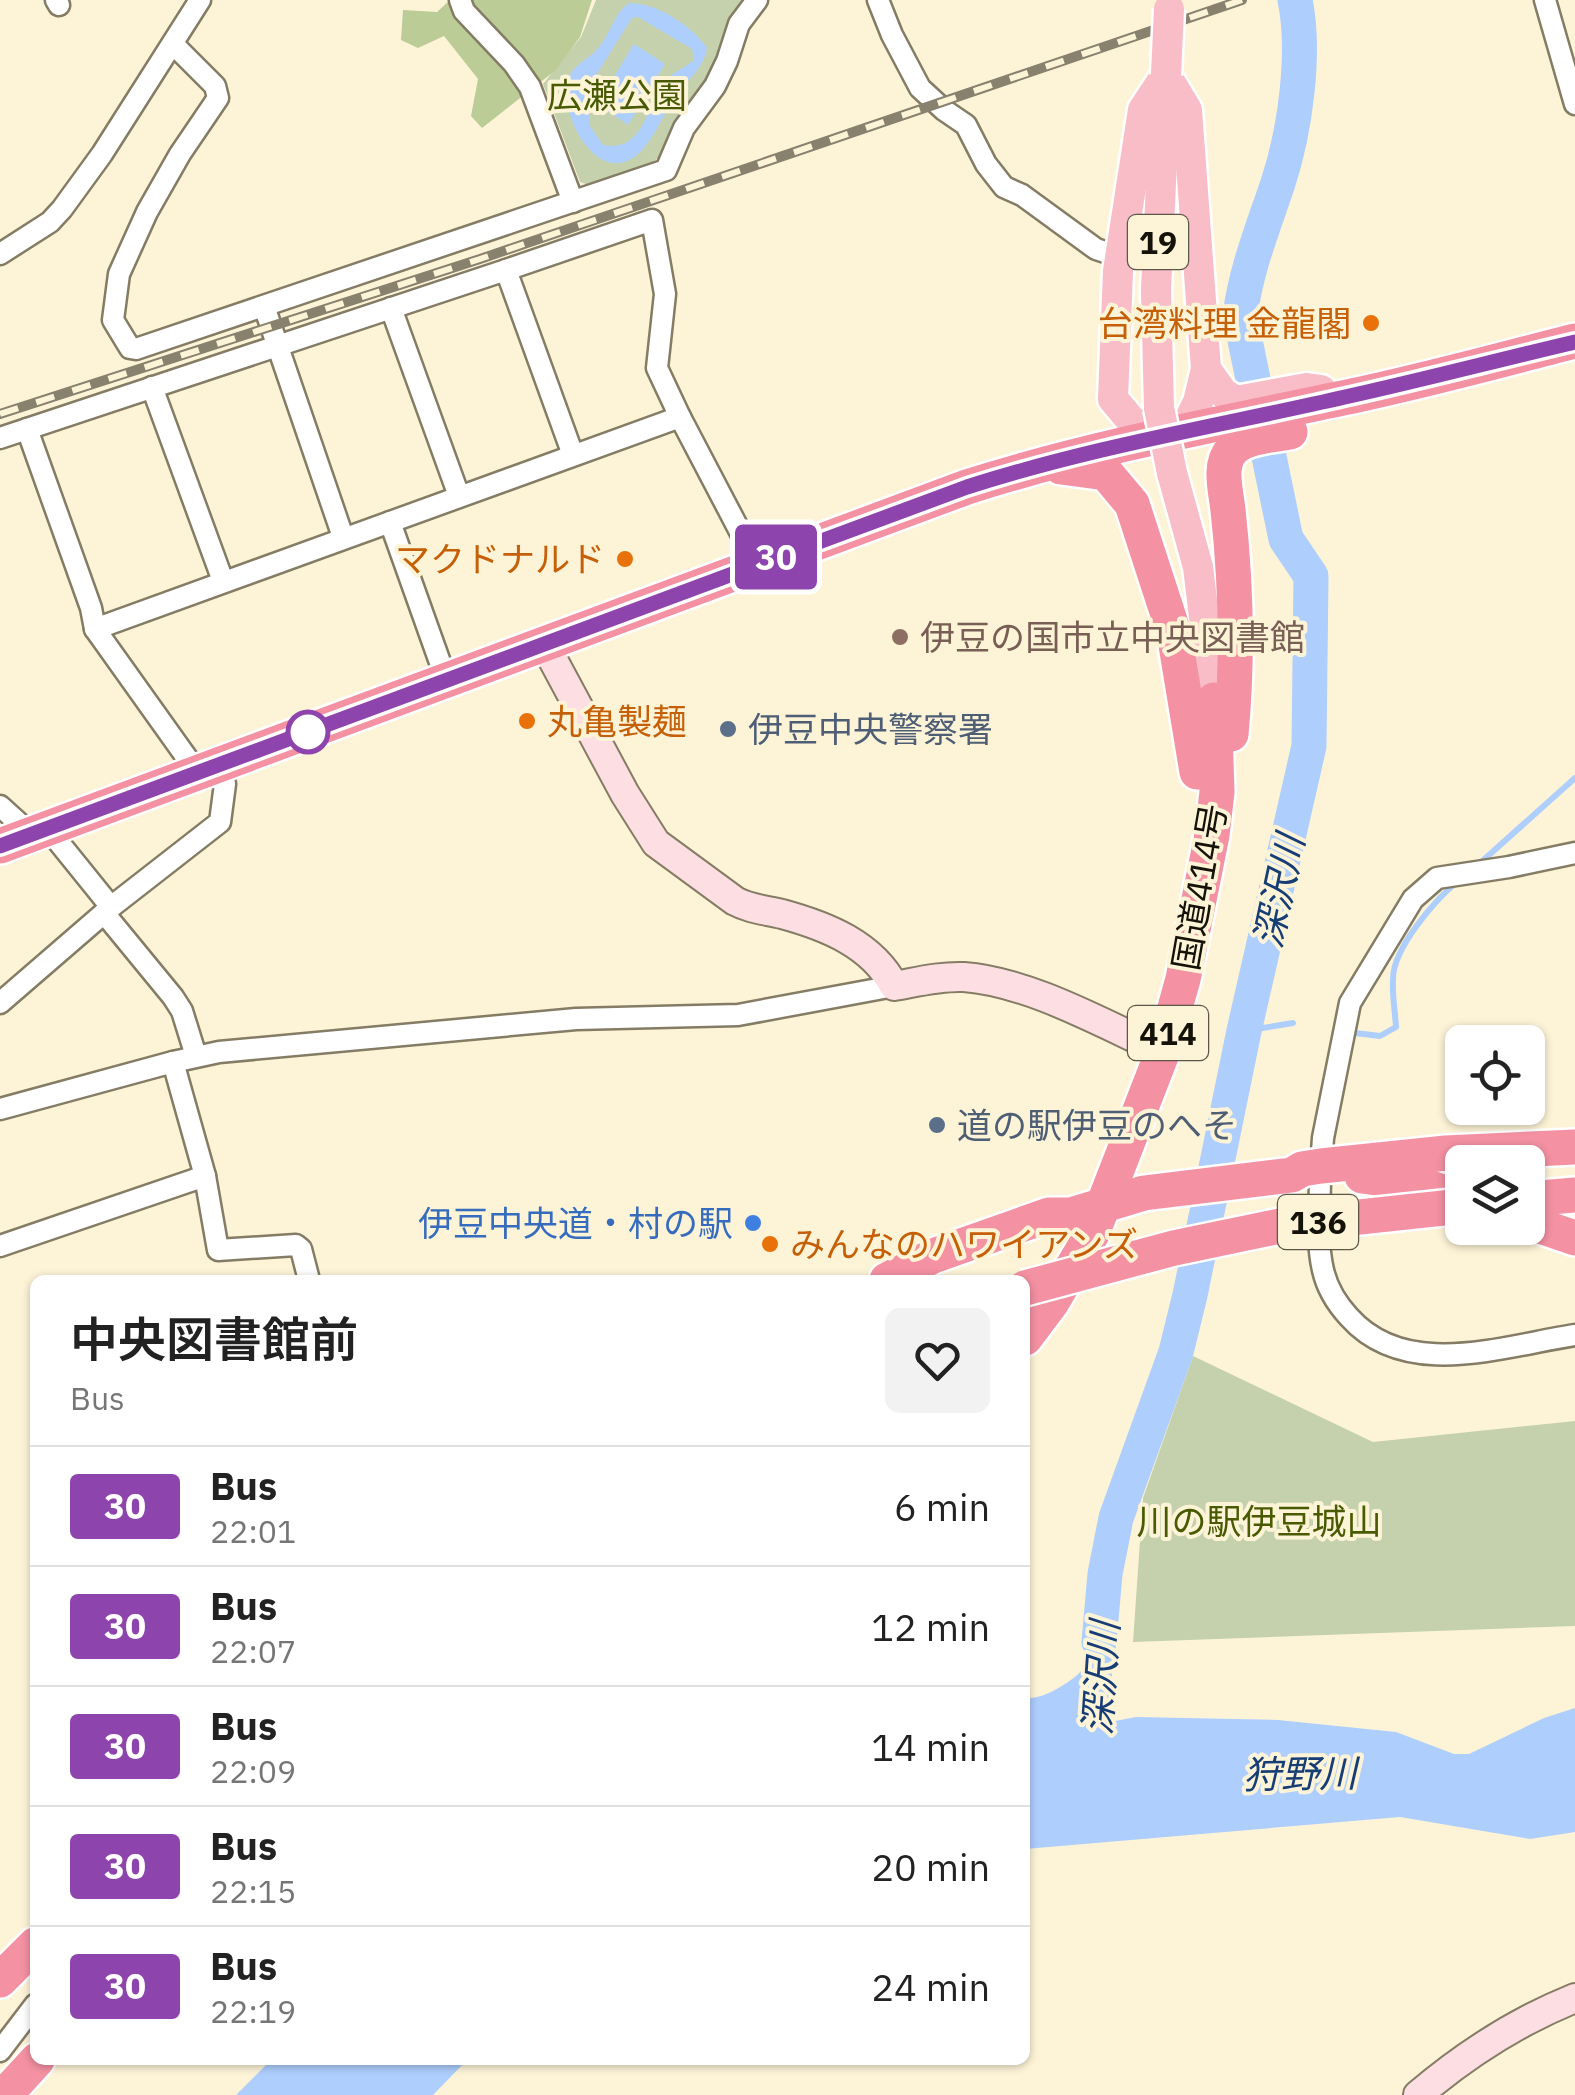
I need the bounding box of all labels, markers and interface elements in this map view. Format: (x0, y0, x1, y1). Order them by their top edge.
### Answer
park label: 広瀬公園 (547, 72, 687, 118)
road number: 19 (1128, 215, 1188, 269)
place label: 台湾料理 金龍閣 (1098, 300, 1351, 346)
marker: 台湾料理 金龍閣 (1360, 312, 1382, 334)
line badge: 30 (731, 524, 821, 590)
text: 30 (755, 534, 797, 580)
place label: マクドナルド (395, 536, 605, 582)
marker: マクドナルド (614, 548, 636, 570)
place label: 伊豆の国市立中央図書館 (920, 614, 1305, 660)
marker: 伊豆の国市立中央図書館 (889, 626, 911, 648)
place label: 丸亀製麺 (547, 698, 687, 744)
place label: 伊豆中央警察署 (748, 706, 993, 752)
marker: 丸亀製麺 (516, 710, 538, 732)
unlabelled marker (287, 711, 329, 753)
marker: 伊豆中央警察署 (717, 718, 739, 740)
street label: 国道414号 (1162, 800, 1236, 974)
water label: 深沢川 (1242, 826, 1315, 952)
road number: 414 (1128, 1006, 1208, 1060)
map controls (1445, 1025, 1545, 1245)
button: locate (1445, 1025, 1545, 1125)
place label: 道の駅伊豆のへそ (957, 1102, 1237, 1148)
marker: 道の駅伊豆のへそ (926, 1114, 948, 1136)
button: layers (1445, 1145, 1545, 1245)
road number: 136 (1278, 1195, 1358, 1249)
place label: 伊豆中央道・村の駅 (418, 1200, 733, 1246)
marker: 伊豆中央道・村の駅 (742, 1212, 764, 1234)
place label: みんなのハワイアンズ (790, 1221, 1138, 1267)
marker: みんなのハワイアンズ (759, 1233, 781, 1255)
text: 中央図書館前 (70, 1308, 358, 1370)
button: heart (885, 1308, 990, 1413)
text: Bus (70, 1377, 125, 1419)
text: Bus (210, 1461, 277, 1510)
text: 6 min (894, 1482, 990, 1531)
text: 30 (104, 1483, 146, 1529)
park label: 川の駅伊豆城山 (1136, 1498, 1382, 1544)
text: 22:01 (210, 1510, 296, 1552)
text: Bus (210, 1581, 277, 1630)
text: 12 min (871, 1602, 990, 1651)
text: 30 (104, 1603, 146, 1649)
water label: 深沢川 (1072, 1615, 1129, 1737)
text: 22:07 (210, 1630, 296, 1672)
text: Bus (210, 1701, 277, 1750)
text: 14 min (871, 1722, 990, 1771)
text: 30 (104, 1723, 146, 1769)
water label: 狩野川 (1243, 1747, 1361, 1798)
text: 22:09 (210, 1750, 296, 1792)
text: Bus (210, 1821, 277, 1870)
text: 20 min (871, 1842, 990, 1891)
text: 30 (104, 1843, 146, 1889)
text: 22:15 (210, 1870, 296, 1912)
text: Bus (210, 1941, 277, 1990)
text: 24 min (871, 1962, 990, 2011)
text: 30 (104, 1963, 146, 2009)
text: 22:19 (210, 1990, 296, 2032)

